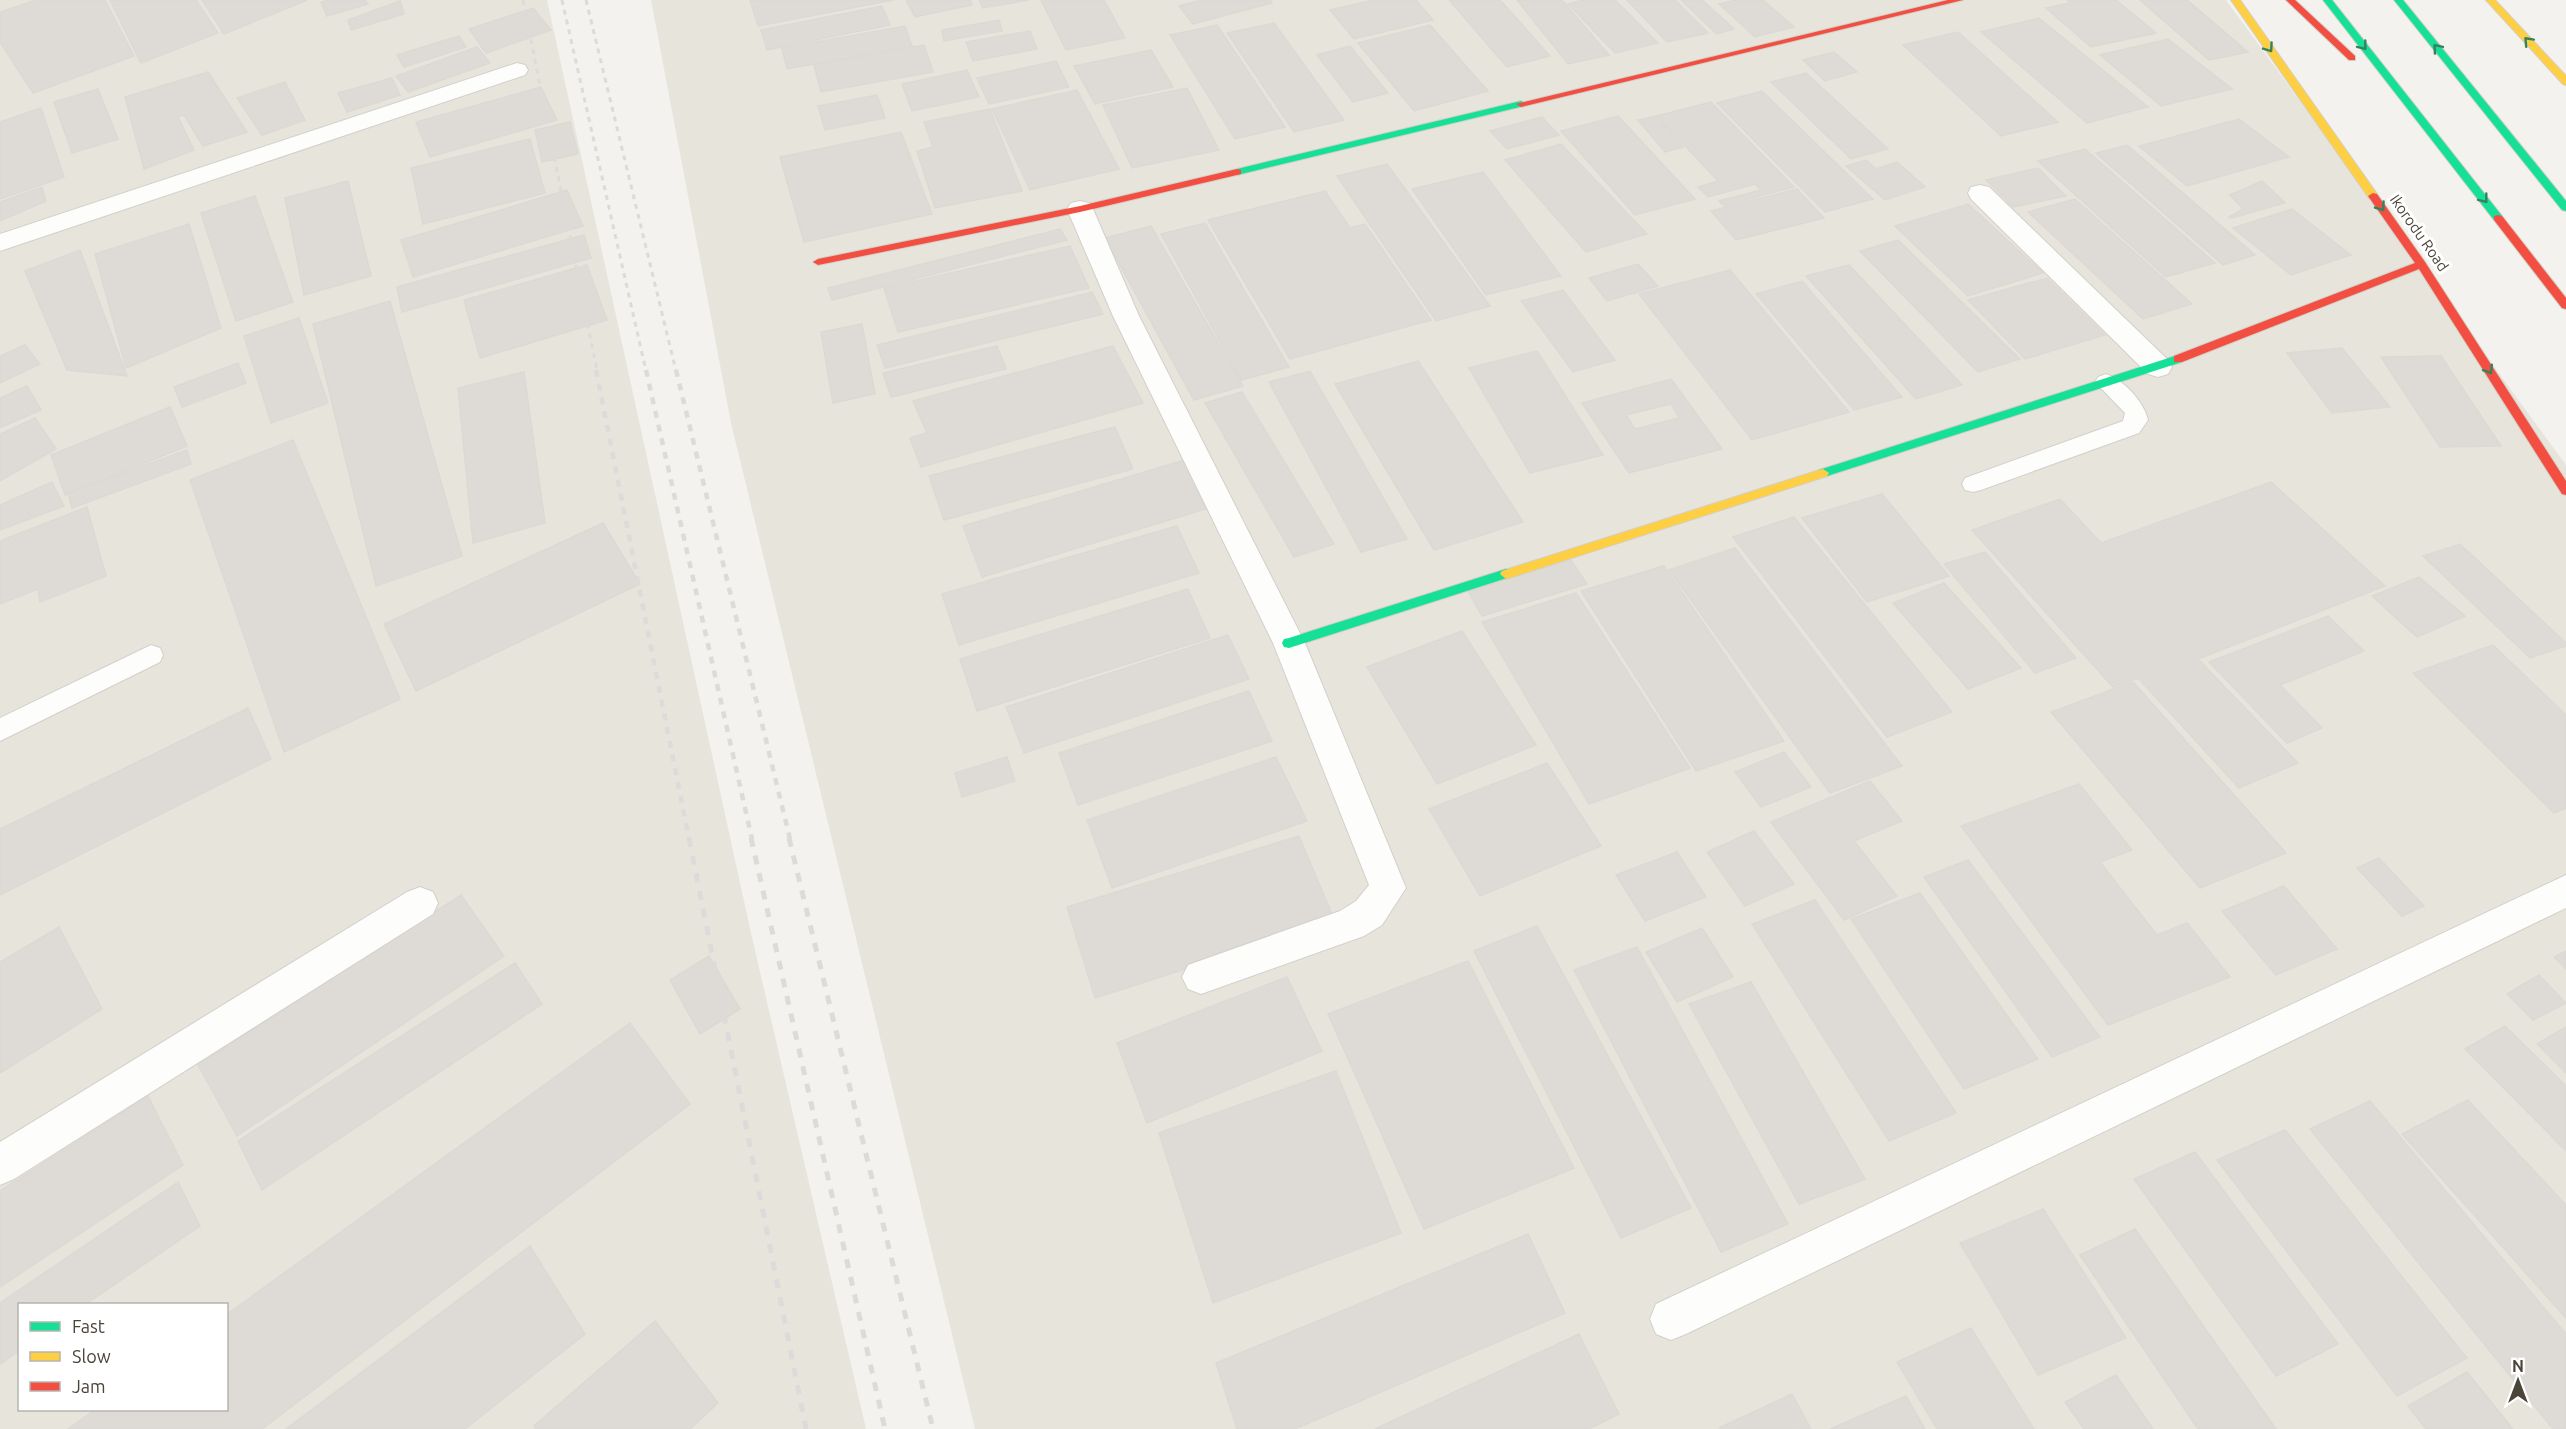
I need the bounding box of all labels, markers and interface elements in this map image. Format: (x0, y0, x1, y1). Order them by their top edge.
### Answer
one-way arrow (2524, 37, 2535, 48)
one-way arrow (2356, 39, 2367, 50)
one-way arrow (2261, 41, 2272, 52)
one-way arrow (2434, 43, 2445, 54)
street label: Ikorodu Road (2387, 191, 2452, 274)
one-way arrow (2476, 192, 2487, 203)
one-way arrow (2374, 200, 2385, 211)
one-way arrow (2481, 364, 2493, 374)
legend (18, 1303, 228, 1411)
text: Fast (72, 1316, 105, 1336)
text: Slow (72, 1346, 111, 1366)
north arrow (2488, 1351, 2548, 1411)
text: N (2512, 1357, 2524, 1375)
text: Jam (72, 1376, 106, 1396)

